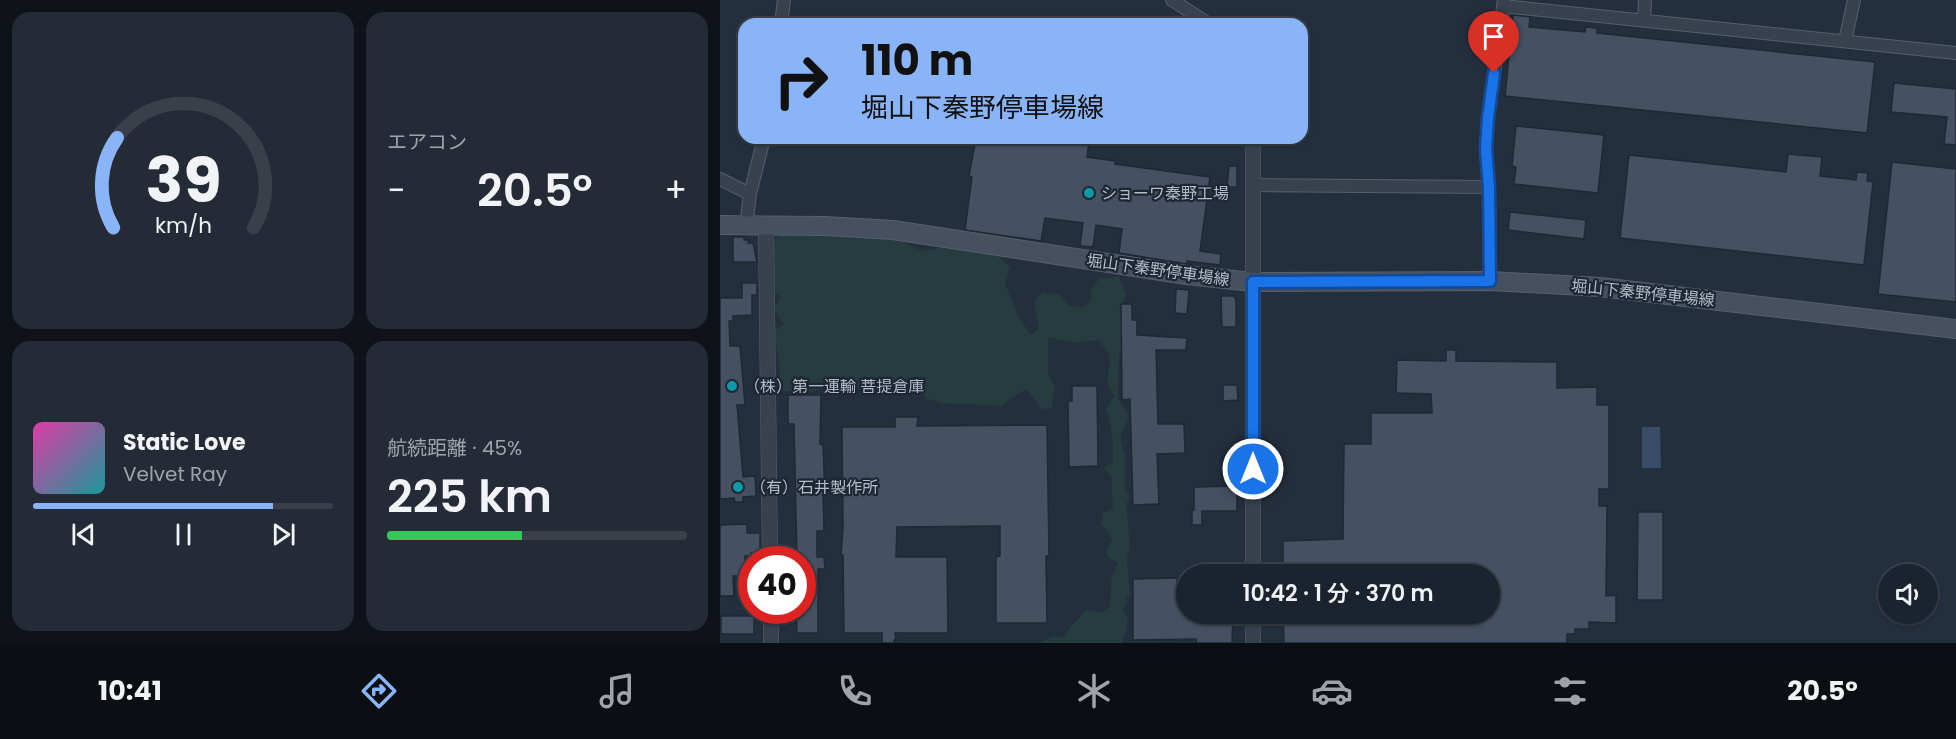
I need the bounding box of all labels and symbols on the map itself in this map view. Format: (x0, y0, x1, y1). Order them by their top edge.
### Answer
pin (1468, 11, 1519, 73)
place label: ショーワ秦野工場 (1101, 182, 1229, 205)
marker: ショーワ秦野工場 (1082, 186, 1096, 200)
street label: 堀山下秦野停車場線 (1085, 249, 1231, 291)
street label: 堀山下秦野停車場線 (1570, 274, 1716, 312)
place label: （株）第一運輸 菩提倉庫 (744, 375, 924, 398)
marker: （株）第一運輸 菩提倉庫 (725, 379, 739, 393)
position arrow (1221, 437, 1285, 501)
place label: （有）石井製作所 (750, 476, 878, 499)
marker: （有）石井製作所 (731, 480, 745, 494)
speed limit sign: 40 (738, 546, 816, 624)

